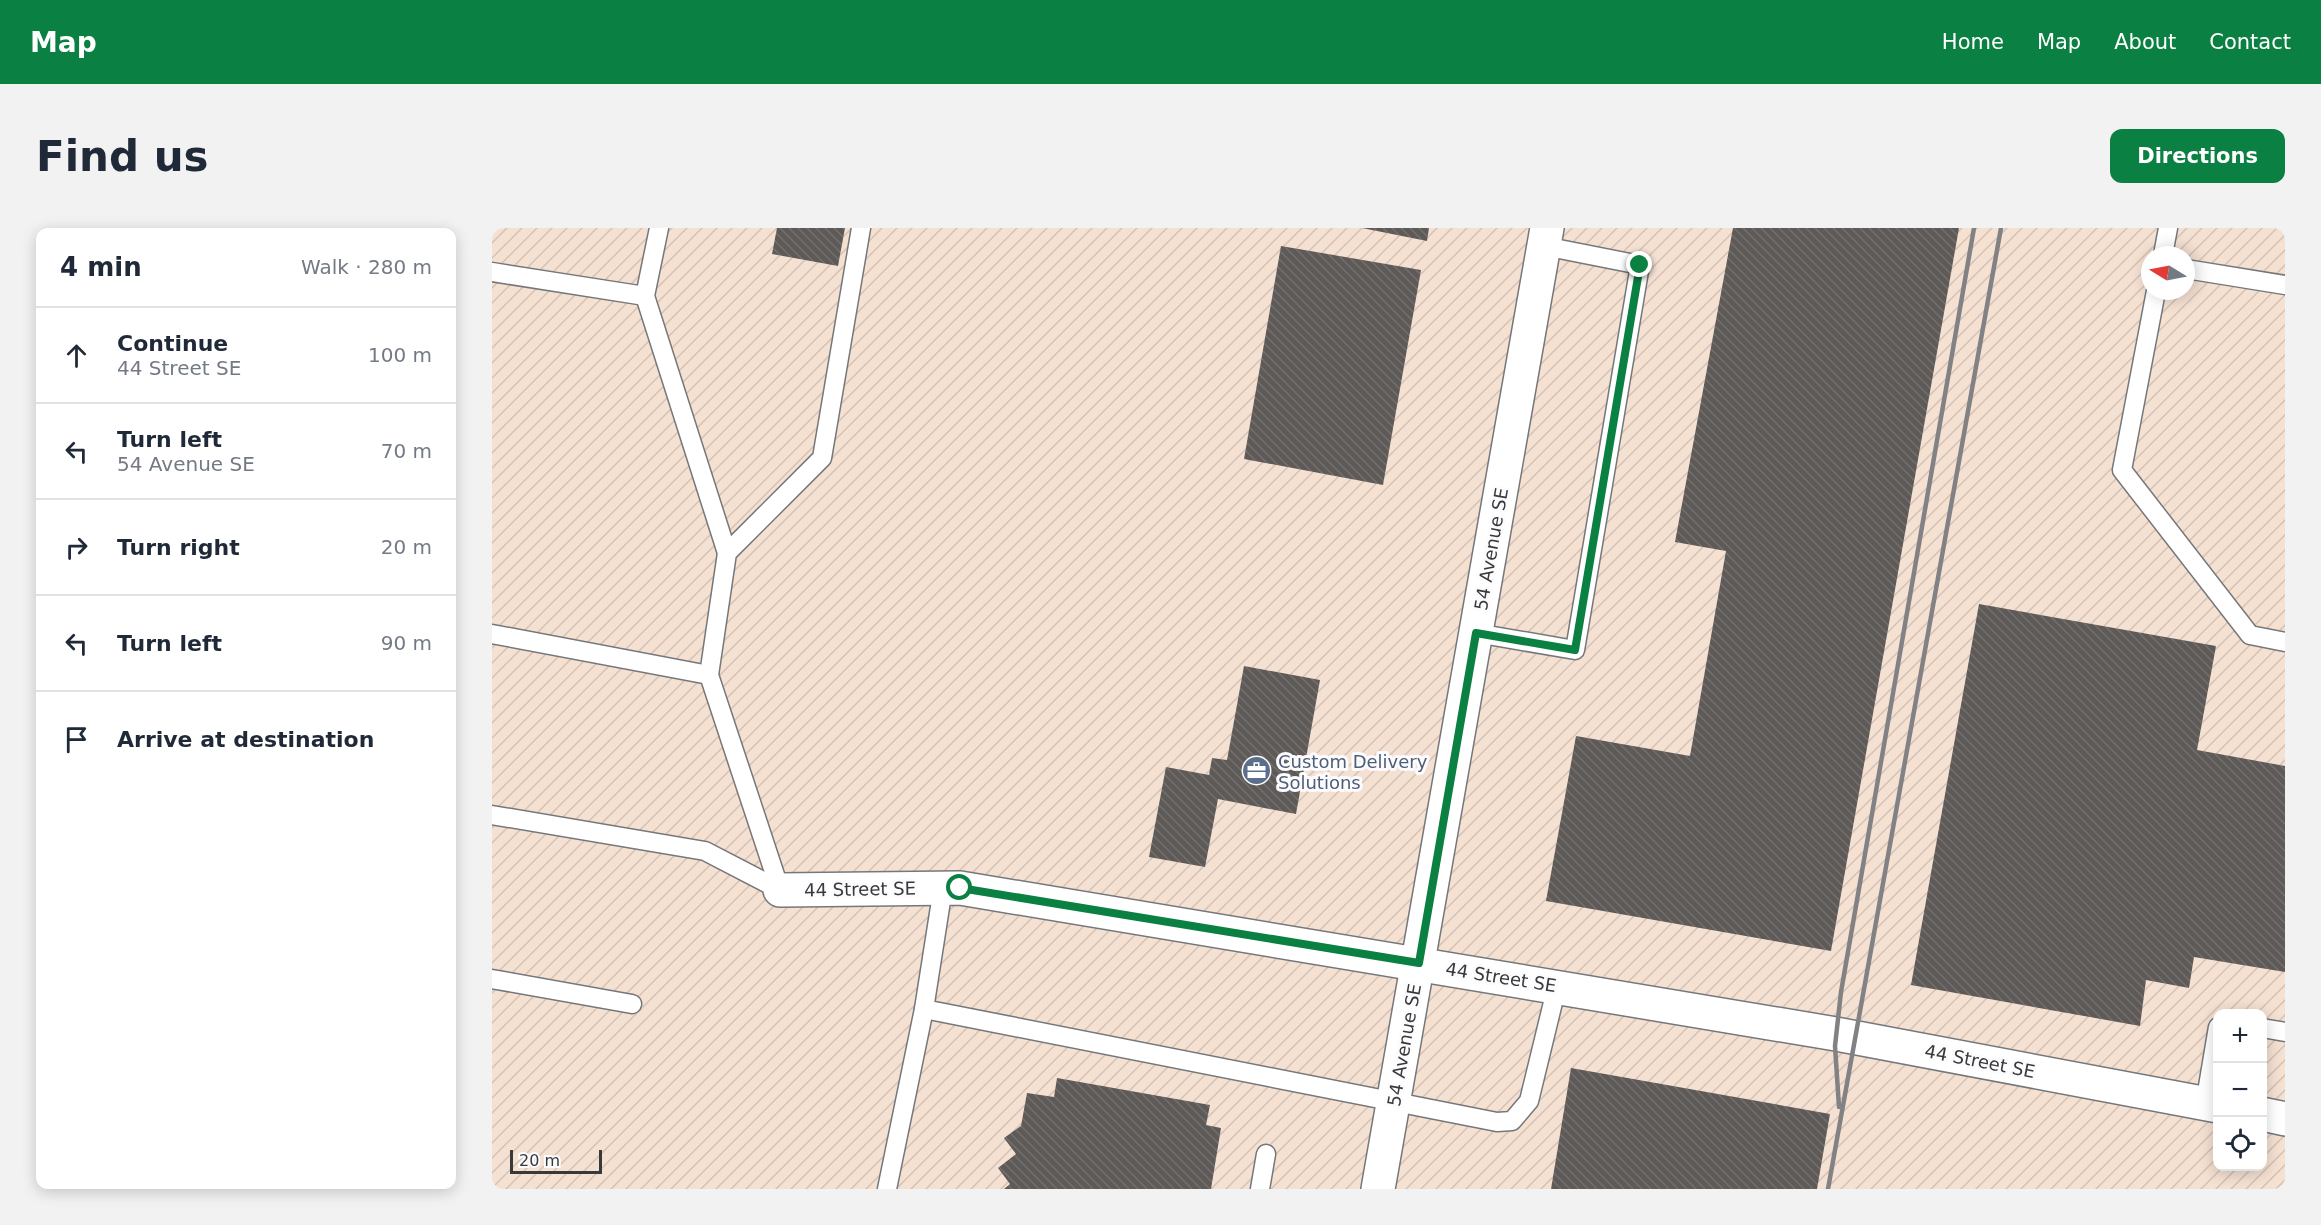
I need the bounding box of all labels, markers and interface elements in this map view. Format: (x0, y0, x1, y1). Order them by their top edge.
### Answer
text: Map (30, 26, 97, 59)
text: Home (1942, 30, 2004, 54)
text: Map (2037, 30, 2081, 54)
text: About (2114, 30, 2176, 54)
text: Contact (2209, 30, 2291, 54)
button: Directions (2110, 129, 2285, 183)
text: Find us (36, 132, 209, 181)
north arrow (2141, 246, 2195, 300)
route end (1626, 251, 1652, 277)
text: 4 min (60, 252, 142, 282)
text: Walk · 280 m (301, 255, 432, 279)
text: Continue (117, 331, 228, 356)
icon: ahead (60, 339, 93, 372)
text: 100 m (368, 343, 432, 367)
text: 44 Street SE (117, 356, 241, 380)
text: Turn left (117, 427, 222, 452)
icon: left (60, 435, 93, 468)
text: 70 m (381, 439, 432, 463)
text: 54 Avenue SE (117, 452, 255, 476)
street label: 54 Avenue SE (1470, 486, 1512, 612)
icon: right (60, 531, 93, 564)
text: Turn right (117, 535, 240, 560)
text: 20 m (381, 535, 432, 559)
icon: left (60, 627, 93, 660)
text: Turn left (117, 631, 222, 656)
text: 90 m (381, 631, 432, 655)
icon: arrive (60, 723, 93, 756)
text: Arrive at destination (117, 727, 374, 752)
place label: Custom Delivery Solutions (1278, 751, 1428, 793)
office icon: Custom Delivery Solutions (1241, 755, 1273, 787)
route start (946, 874, 972, 900)
street label: 44 Street SE (804, 878, 916, 900)
street label: 44 Street SE (1444, 958, 1558, 996)
street label: 54 Avenue SE (1383, 982, 1425, 1108)
map controls (2213, 1009, 2267, 1171)
button: + (2213, 1009, 2267, 1063)
street label: 44 Street SE (1923, 1040, 2037, 1082)
button: − (2213, 1063, 2267, 1117)
button: locate (2213, 1117, 2267, 1171)
scale bar (510, 1147, 602, 1174)
text: 20 m (519, 1151, 560, 1170)

